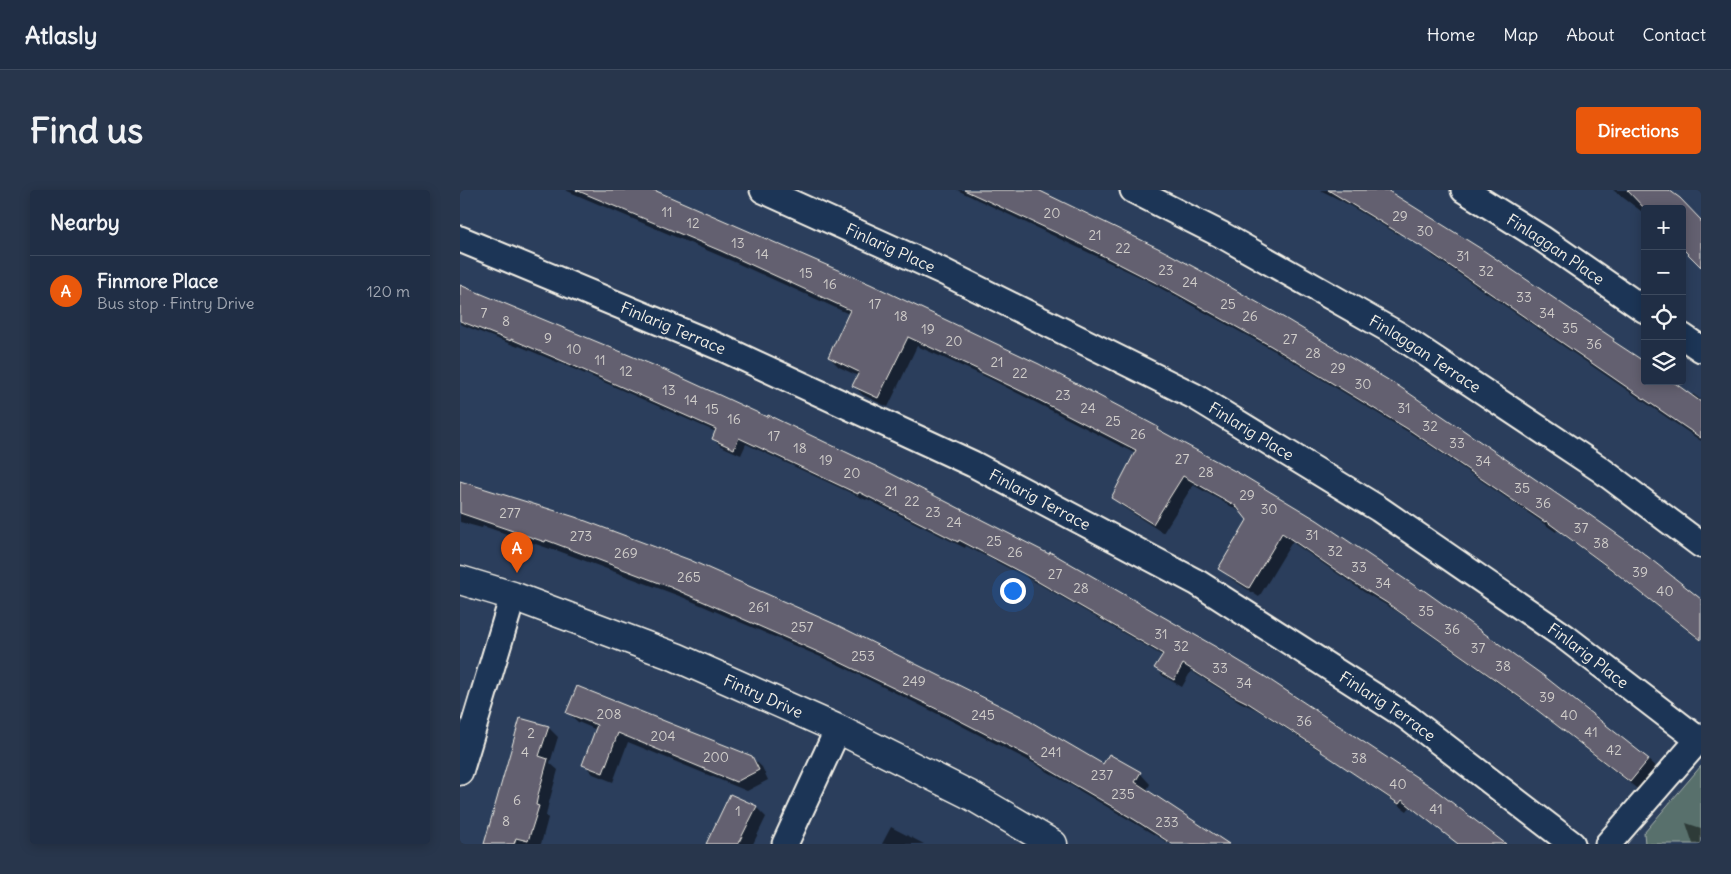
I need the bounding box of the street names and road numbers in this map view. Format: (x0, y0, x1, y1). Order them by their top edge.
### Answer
street label: Finlaggan Place (1503, 209, 1608, 289)
street label: Finlarig Place (843, 219, 939, 277)
street label: Finlarig Terrace (618, 297, 729, 358)
street label: Finlaggan Terrace (1366, 310, 1485, 397)
street label: Finlarig Place (1205, 397, 1298, 465)
street label: Finlarig Terrace (986, 464, 1094, 534)
street label: Finlarig Place (1544, 618, 1633, 692)
street label: Finlarig Terrace (1336, 666, 1440, 746)
street label: Fintry Drive (721, 670, 806, 722)

